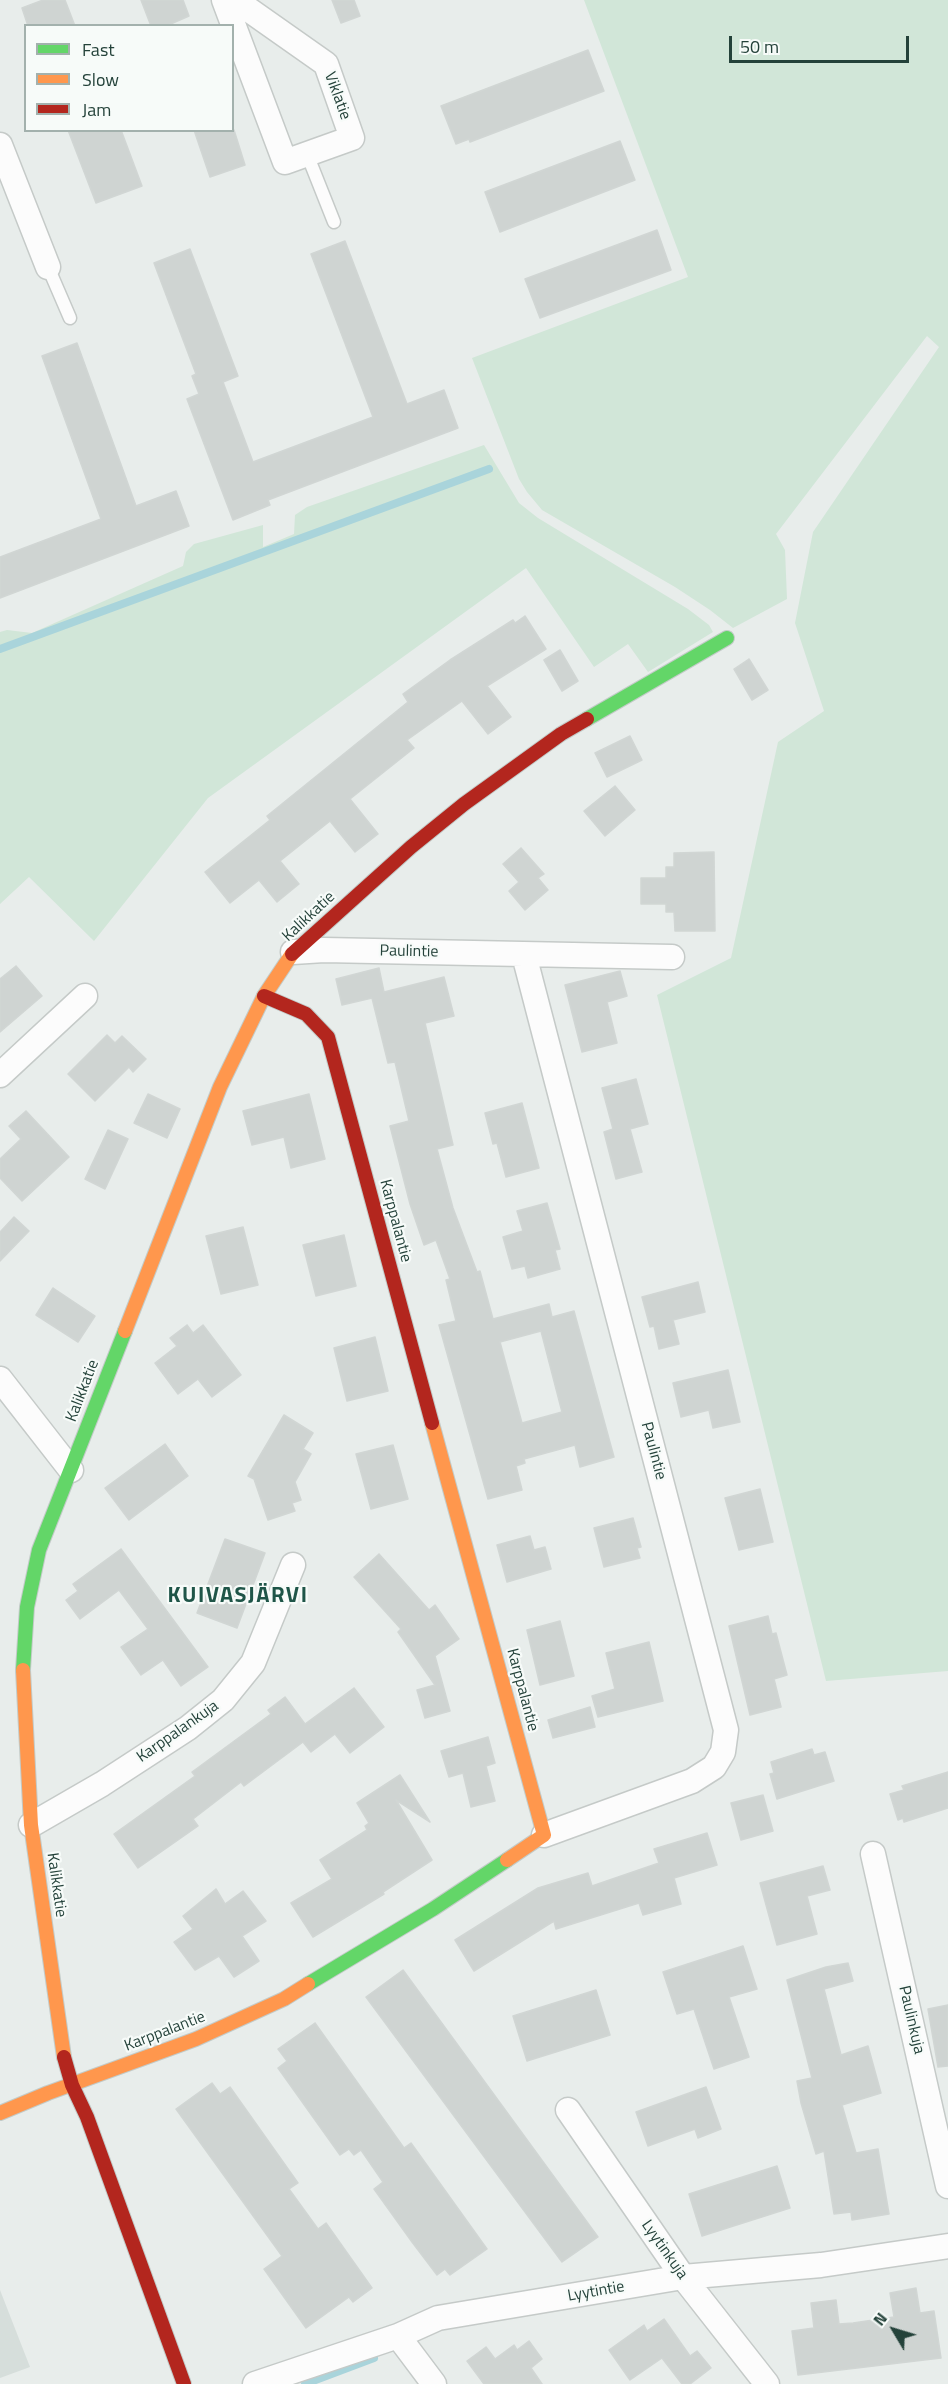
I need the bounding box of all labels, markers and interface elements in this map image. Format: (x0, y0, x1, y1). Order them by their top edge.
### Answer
legend (24, 24, 234, 132)
scale bar (732, 24, 912, 62)
text: 50 m (740, 33, 779, 60)
text: Fast (82, 36, 115, 63)
text: Slow (82, 66, 119, 93)
street label: Viklatie (320, 70, 354, 122)
text: Jam (82, 96, 111, 123)
street label: Kalikkatie (279, 888, 339, 946)
street label: Paulintie (379, 942, 439, 962)
street label: Karppalantie (375, 1177, 415, 1265)
street label: Kalikkatie (62, 1357, 104, 1425)
street label: Paulintie (636, 1420, 670, 1482)
district label: KUIVASJÄRVI (168, 1584, 308, 1610)
street label: Karppalantie (502, 1646, 542, 1734)
street label: Karppalankuja (133, 1697, 223, 1767)
street label: Kalikkatie (42, 1852, 70, 1918)
street label: Paulinkuja (894, 1984, 928, 2056)
street label: Karppalantie (122, 2008, 208, 2056)
street label: Lyytinkuja (637, 2217, 691, 2283)
street label: Lyytintie (566, 2278, 626, 2306)
north arrow (864, 2300, 924, 2360)
text: N (867, 2307, 893, 2331)

